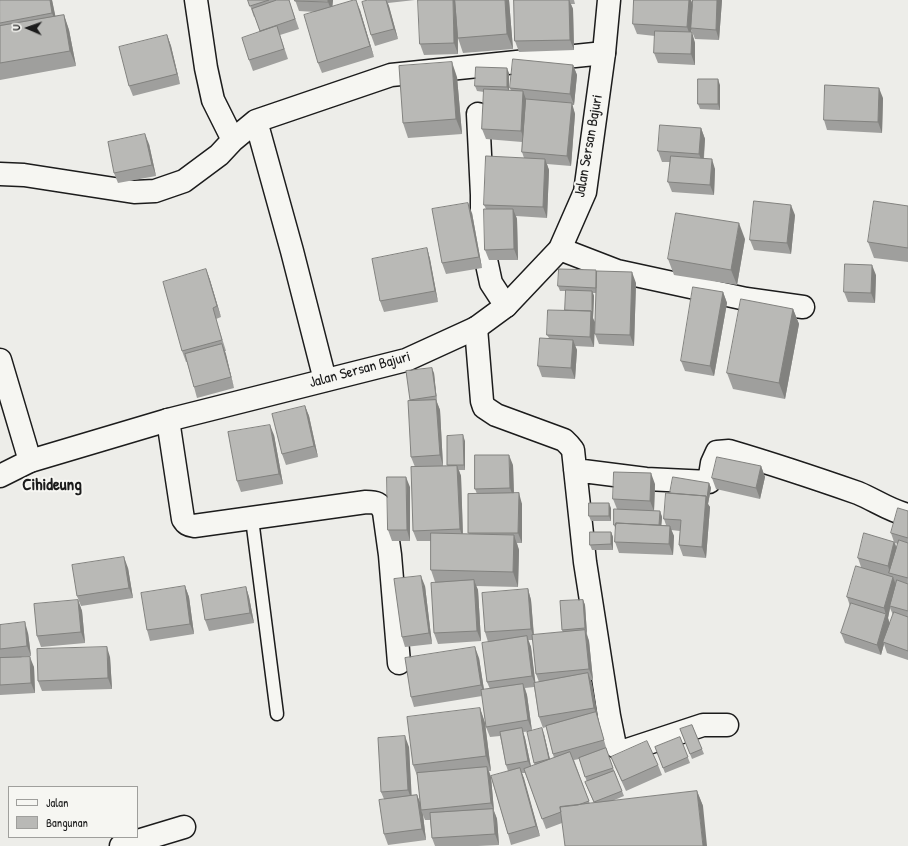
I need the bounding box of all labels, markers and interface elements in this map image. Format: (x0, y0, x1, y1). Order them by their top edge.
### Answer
north arrow (8, 8, 48, 48)
text: U (9, 24, 23, 31)
street label: Jalan Sersan Bajuri (571, 93, 607, 199)
street label: Jalan Sersan Bajuri (307, 348, 413, 392)
district label: Cihideung (22, 475, 82, 495)
legend (8, 786, 138, 838)
text: Jalan (46, 794, 68, 811)
text: Bangunan (46, 814, 88, 831)

